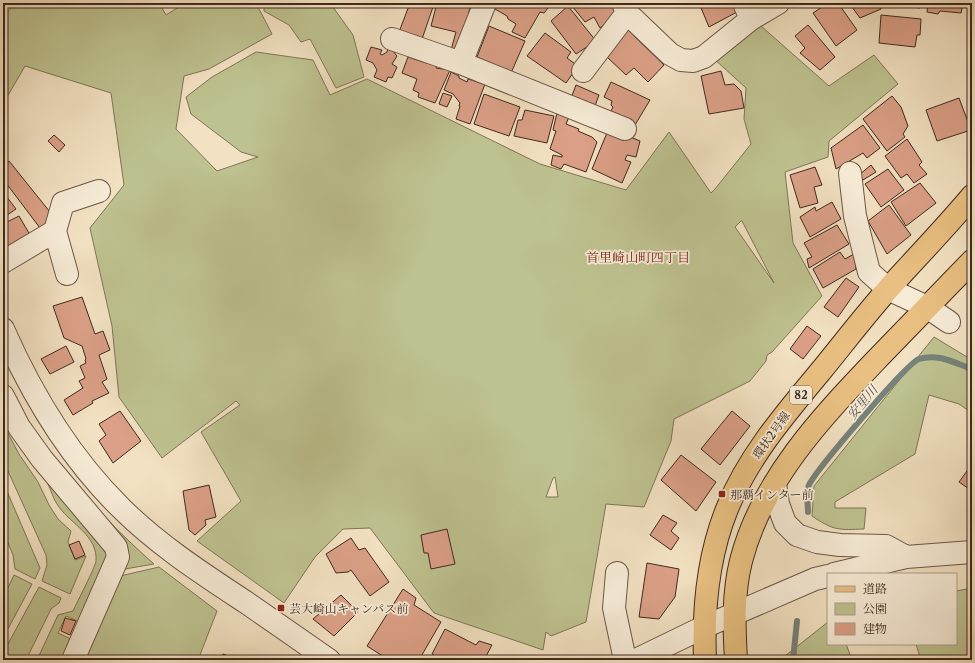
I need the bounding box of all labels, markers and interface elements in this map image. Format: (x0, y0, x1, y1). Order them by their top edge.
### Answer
district label: 首里崎山町四丁目 (586, 249, 690, 265)
water label: 安里川 (843, 380, 882, 422)
road number: 82 (790, 386, 812, 404)
street label: 環状2号線 (749, 408, 793, 462)
place label: 那覇インター前 (730, 487, 814, 502)
marker: 那覇インター前 (717, 489, 727, 499)
legend (827, 573, 957, 645)
text: 道路 (863, 581, 887, 596)
place label: 芸大崎山キャンパス前 (289, 601, 408, 616)
text: 公園 (863, 601, 887, 616)
marker: 芸大崎山キャンパス前 (276, 603, 286, 613)
text: 建物 (863, 621, 887, 636)

